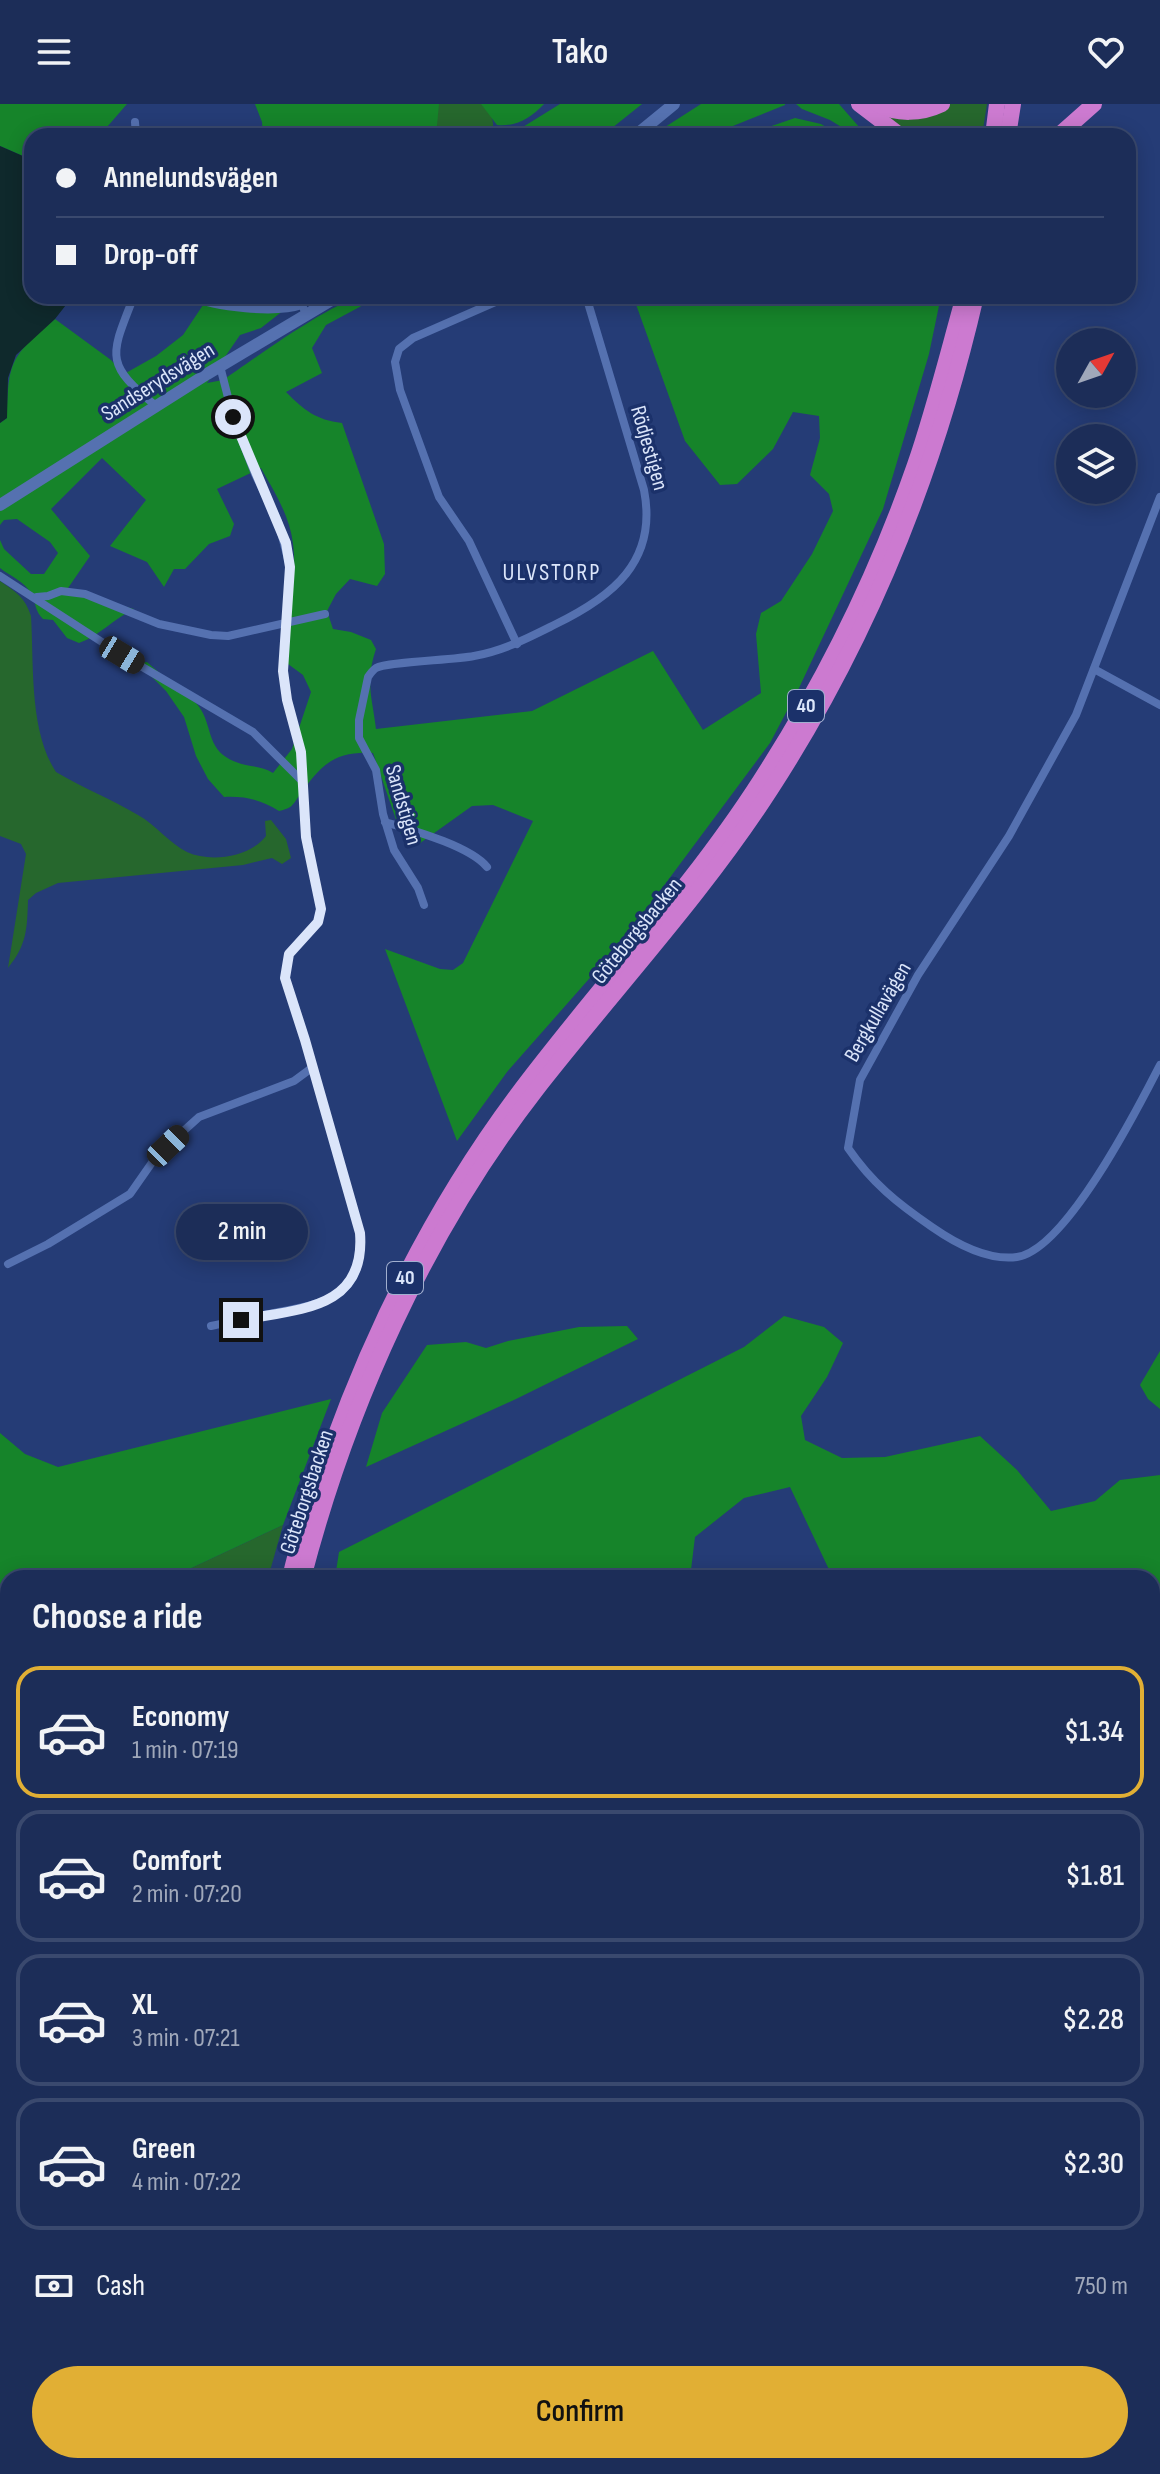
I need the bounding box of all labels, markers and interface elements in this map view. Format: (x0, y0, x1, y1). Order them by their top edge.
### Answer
icon: menu (32, 30, 76, 74)
icon: heart (1084, 30, 1128, 74)
text: Tako (552, 31, 608, 74)
text: Annelundsvägen (104, 160, 278, 196)
text: Drop-off (104, 237, 198, 273)
north arrow (1056, 328, 1136, 408)
map controls (1056, 328, 1136, 504)
street label: Sandserydsvägen (96, 336, 220, 428)
route start (215, 399, 251, 435)
street label: Rödjestigen (624, 403, 674, 493)
button: layers (1056, 424, 1136, 504)
district label: ULVSTORP (503, 558, 601, 587)
car (95, 632, 149, 678)
road number: 40 (788, 690, 824, 722)
street label: Sandstigen (379, 762, 427, 848)
street label: Göteborgsbacken (586, 872, 688, 990)
street label: Bergkullavägen (839, 957, 917, 1067)
car (142, 1121, 194, 1171)
callout: 2 min (175, 1204, 307, 1260)
text: 2 min (218, 1216, 266, 1247)
road number: 40 (387, 1262, 423, 1294)
route end (223, 1302, 259, 1338)
street label: Göteborgsbacken (274, 1427, 340, 1557)
text: Choose a ride (32, 1596, 203, 1639)
icon: car (36, 1696, 108, 1768)
text: Economy (132, 1699, 229, 1735)
text: $1.34 (1064, 1714, 1124, 1750)
text: 1 min · 07:19 (132, 1735, 239, 1766)
icon: car (36, 1840, 108, 1912)
text: Comfort (132, 1843, 222, 1879)
text: $1.81 (1066, 1858, 1124, 1894)
text: 2 min · 07:20 (132, 1879, 242, 1910)
icon: car (36, 1984, 108, 2056)
text: XL (132, 1987, 158, 2023)
text: $2.28 (1062, 2002, 1124, 2038)
text: 3 min · 07:21 (132, 2023, 240, 2054)
icon: car (36, 2128, 108, 2200)
text: Green (132, 2131, 196, 2167)
text: $2.30 (1063, 2146, 1124, 2182)
text: 4 min · 07:22 (132, 2167, 241, 2198)
icon: cash (32, 2264, 76, 2308)
text: Cash (96, 2268, 145, 2304)
text: 750 m (1075, 2271, 1128, 2302)
button: Confirm (32, 2366, 1128, 2458)

